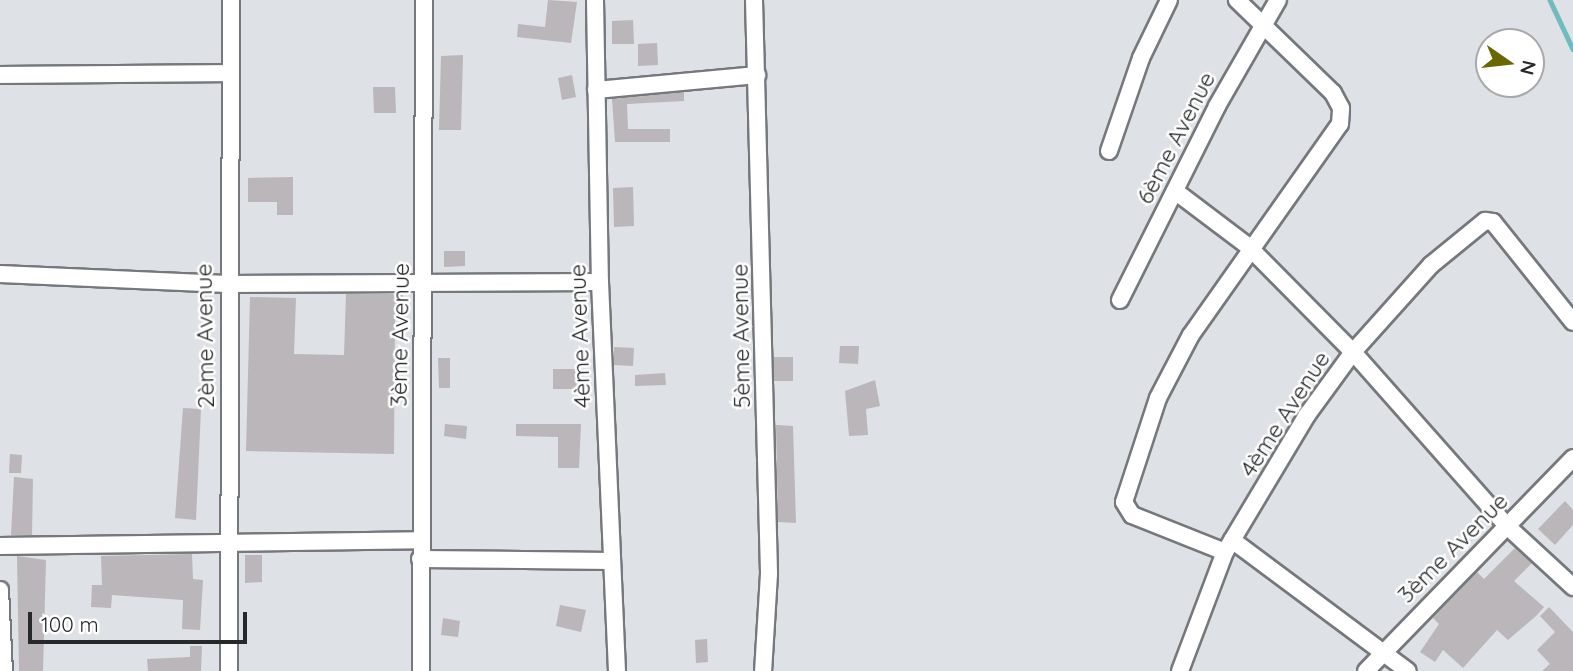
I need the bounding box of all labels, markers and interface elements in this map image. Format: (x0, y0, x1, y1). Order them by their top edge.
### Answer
north arrow (1475, 28, 1545, 98)
text: N (1515, 58, 1542, 77)
street label: 6ème Avenue (1131, 67, 1221, 209)
street label: 2ème Avenue (190, 263, 220, 409)
street label: 3ème Avenue (385, 263, 415, 407)
street label: 4ème Avenue (564, 264, 596, 408)
street label: 5ème Avenue (726, 264, 756, 408)
street label: 4ème Avenue (1234, 346, 1336, 482)
street label: 3ème Avenue (1392, 487, 1514, 609)
scale bar (32, 598, 250, 642)
text: 100 m (41, 611, 99, 637)

